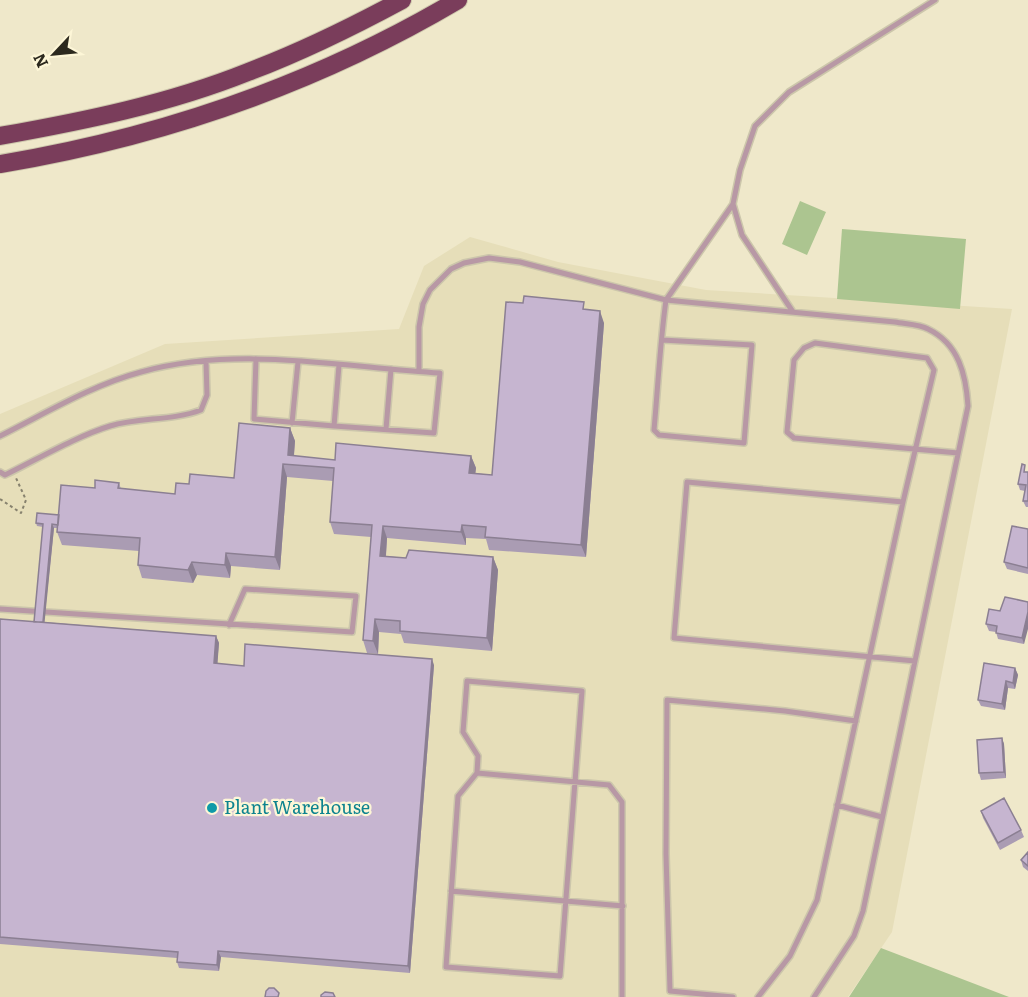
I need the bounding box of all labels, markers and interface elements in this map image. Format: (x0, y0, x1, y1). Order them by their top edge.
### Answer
north arrow (24, 24, 84, 84)
text: N (26, 50, 53, 72)
place label: Plant Warehouse (224, 793, 370, 820)
marker: Plant Warehouse (205, 801, 219, 815)

